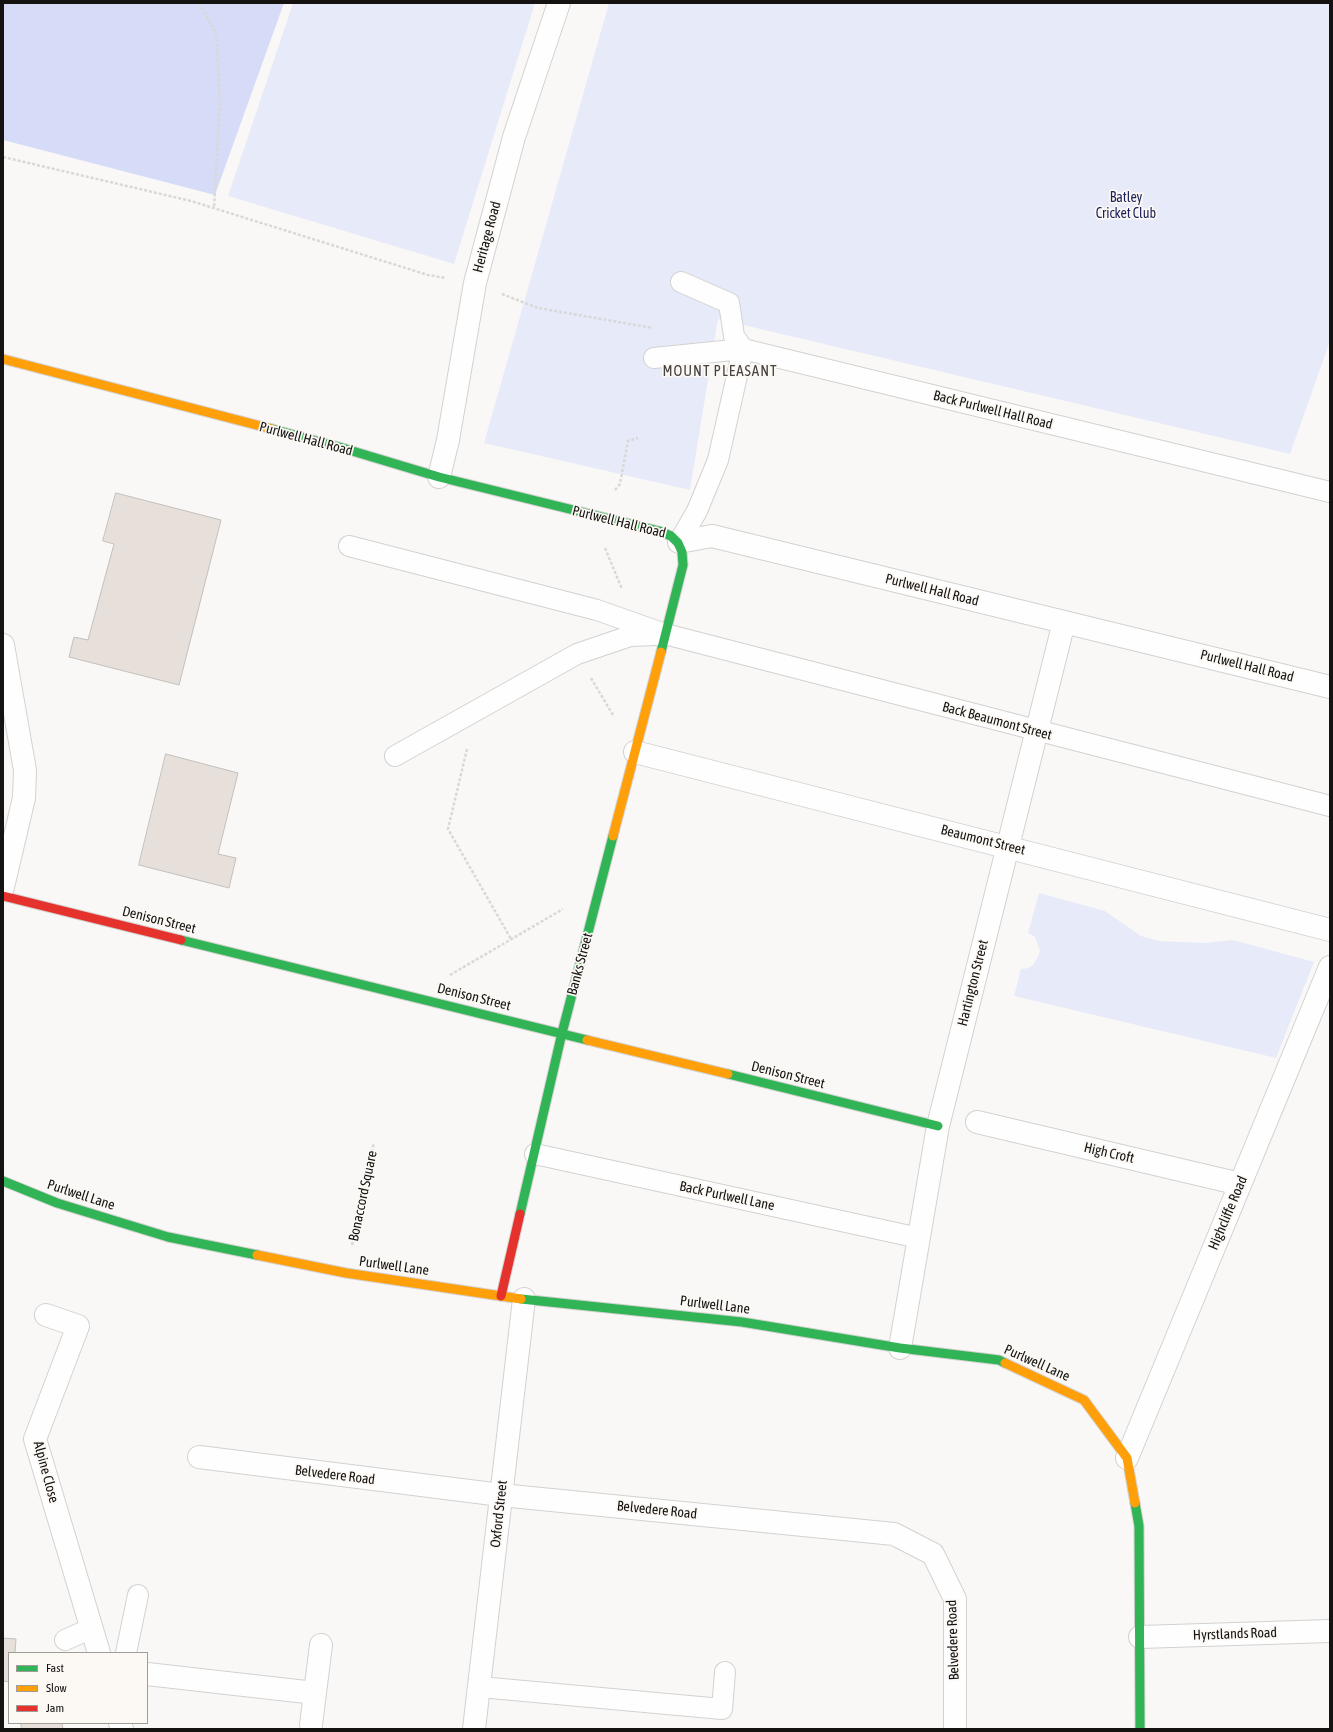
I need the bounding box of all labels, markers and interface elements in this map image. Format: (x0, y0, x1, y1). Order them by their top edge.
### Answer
park label: Batley Cricket Club (1096, 190, 1156, 222)
street label: Heritage Road (469, 200, 505, 274)
district label: MOUNT PLEASANT (662, 362, 778, 380)
street label: Back Purlwell Hall Road (932, 387, 1054, 433)
street label: Purlwell Hall Road (257, 418, 355, 460)
street label: Purlwell Hall Road (570, 502, 668, 542)
street label: Purlwell Hall Road (883, 570, 981, 610)
street label: Purlwell Hall Road (1198, 646, 1296, 686)
street label: Back Beaumont Street (940, 698, 1054, 744)
street label: Beaumont Street (939, 821, 1027, 859)
street label: Denison Street (121, 903, 197, 937)
street label: Banks Street (564, 931, 596, 997)
street label: Hartington Street (954, 938, 992, 1028)
street label: Denison Street (436, 980, 512, 1014)
street label: Denison Street (750, 1058, 826, 1092)
street label: High Croft (1082, 1139, 1136, 1167)
street label: Bonaccord Square (345, 1149, 381, 1243)
street label: Highcliffe Road (1205, 1173, 1251, 1253)
street label: Purlwell Lane (45, 1176, 117, 1214)
street label: Back Purlwell Lane (678, 1178, 776, 1214)
street label: Purlwell Lane (358, 1253, 430, 1279)
street label: Purlwell Lane (679, 1292, 751, 1318)
street label: Purlwell Lane (1001, 1341, 1073, 1385)
street label: Alpine Close (30, 1439, 62, 1505)
street label: Belvedere Road (294, 1462, 376, 1488)
street label: Oxford Street (487, 1479, 511, 1549)
street label: Belvedere Road (616, 1497, 698, 1523)
street label: Belvedere Road (943, 1599, 963, 1681)
street label: Hyrstlands Road (1193, 1624, 1277, 1644)
legend (8, 1652, 148, 1724)
text: Fast (46, 1661, 64, 1675)
text: Slow (46, 1681, 67, 1695)
text: Jam (46, 1701, 64, 1715)

